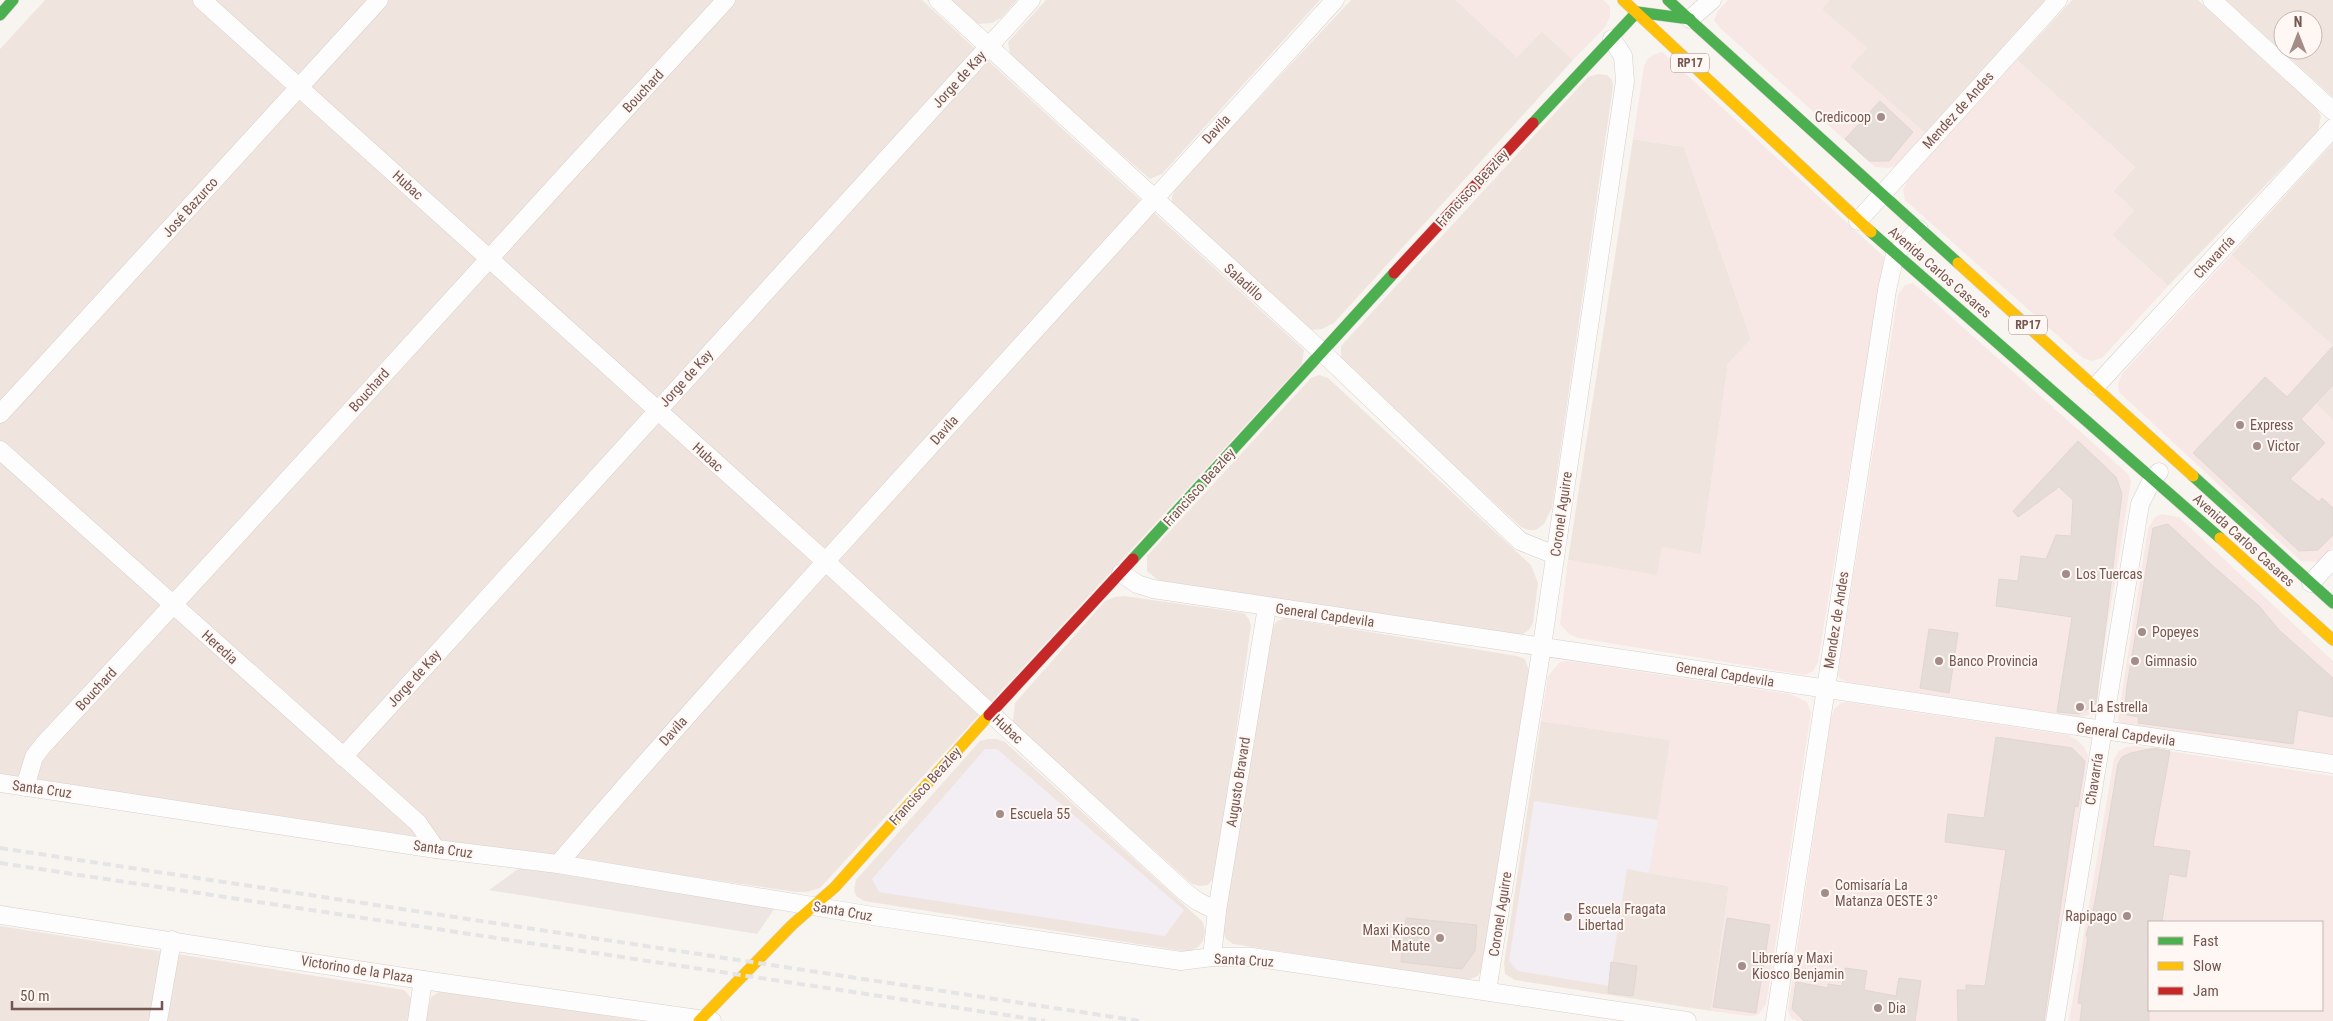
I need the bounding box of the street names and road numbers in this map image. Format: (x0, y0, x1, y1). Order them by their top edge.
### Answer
street label: Jorge de Kay (929, 47, 989, 111)
road number: RP17 (1671, 54, 1709, 72)
street label: Bouchard (619, 66, 667, 116)
street label: Mendez de Andes (1919, 68, 1997, 152)
street label: Davila (1199, 111, 1233, 147)
street label: Francisco Beazley (1432, 146, 1512, 230)
street label: Hubac (389, 167, 427, 203)
street label: José Bazurco (159, 174, 221, 240)
street label: Avenida Carlos Casares (1885, 223, 1995, 321)
street label: Chavarría (2190, 232, 2238, 282)
street label: Saladillo (1221, 260, 1267, 304)
road number: RP17 (2009, 316, 2047, 334)
street label: Jorge de Kay (656, 346, 716, 410)
street label: Bouchard (346, 365, 392, 415)
street label: Davila (927, 412, 961, 448)
street label: Hubac (689, 439, 727, 475)
street label: Francisco Beazley (1160, 445, 1238, 529)
street label: Coronel Aguirre (1547, 470, 1575, 558)
street label: Avenida Carlos Casares (2190, 490, 2298, 590)
street label: Mendez de Andes (1820, 570, 1852, 670)
street label: General Capdevila (1275, 600, 1375, 630)
street label: Heredia (199, 627, 241, 667)
street label: Jorge de Kay (384, 646, 444, 710)
street label: General Capdevila (1675, 658, 1775, 690)
street label: Bouchard (72, 664, 120, 714)
street label: Hubac (990, 711, 1026, 747)
street label: Davila (656, 713, 690, 749)
street label: General Capdevila (2076, 719, 2176, 749)
street label: Augusto Bravard (1223, 736, 1253, 828)
street label: Francisco Beazley (886, 744, 964, 828)
street label: Chavarría (2082, 752, 2106, 806)
street label: Santa Cruz (11, 777, 73, 801)
street label: Santa Cruz (412, 837, 474, 861)
street label: Coronel Aguirre (1485, 870, 1515, 958)
street label: Santa Cruz (812, 898, 874, 924)
street label: Santa Cruz (1214, 950, 1274, 970)
street label: Victorino de la Plaza (300, 952, 414, 986)

